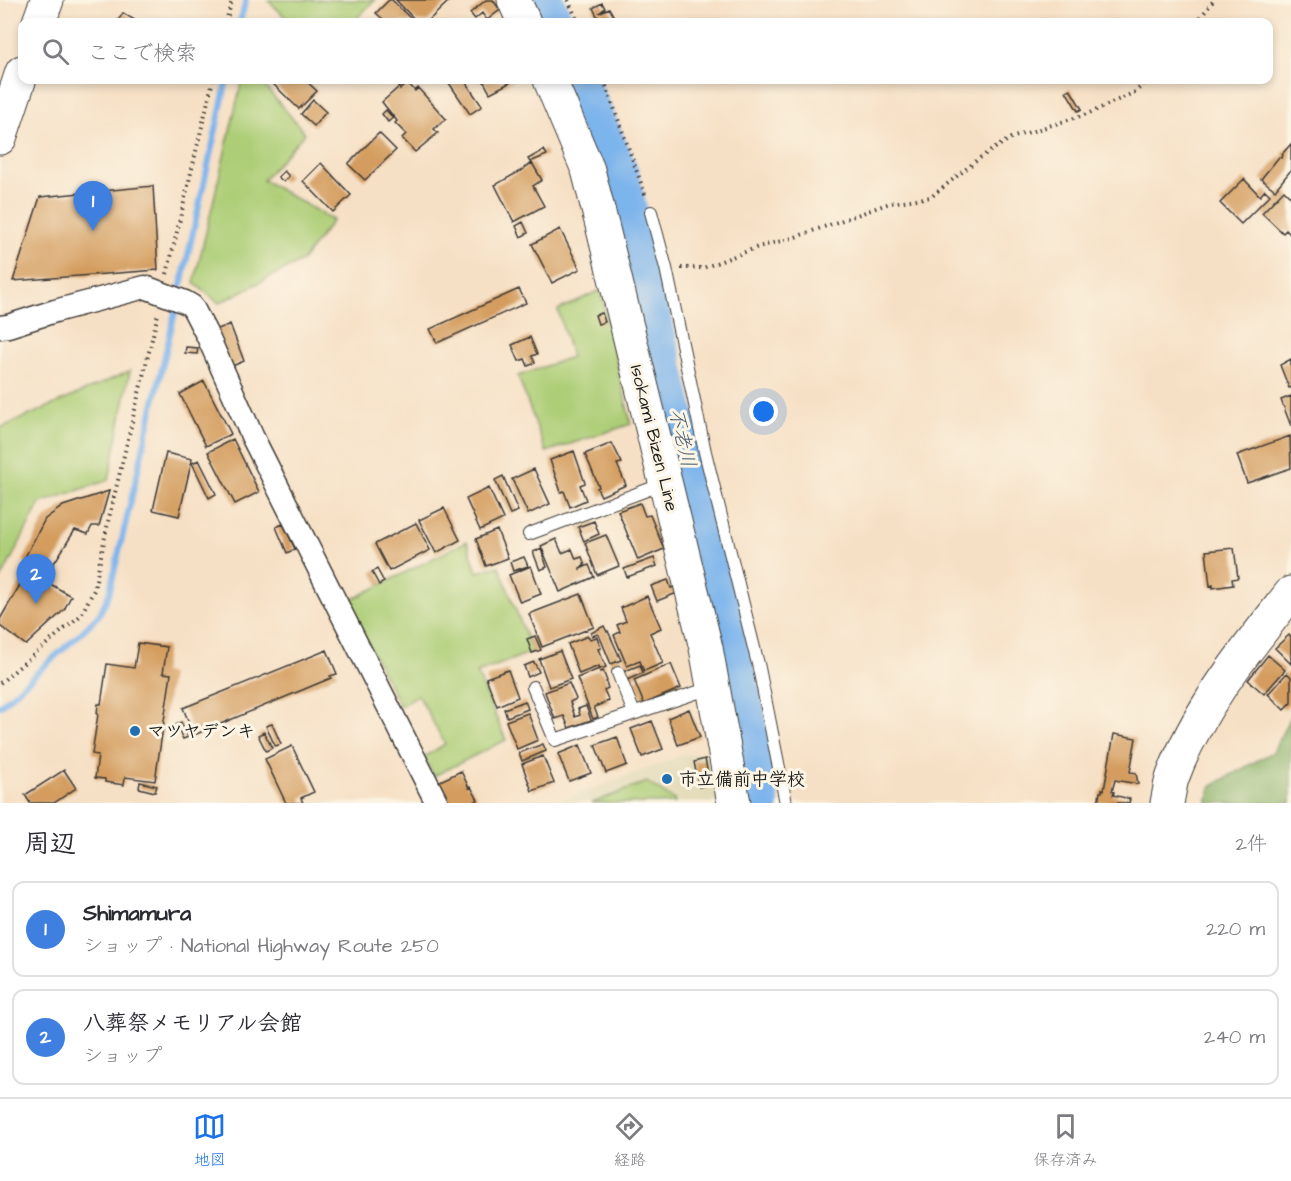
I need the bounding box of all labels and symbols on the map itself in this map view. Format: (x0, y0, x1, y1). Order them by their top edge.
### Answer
pin: 1 (74, 182, 112, 231)
street label: Isokami Bizen Line (624, 362, 684, 514)
your location (749, 397, 778, 426)
water label: 不老川 (662, 406, 702, 470)
pin: 2 (16, 554, 56, 604)
place label: マツヤデンキ (147, 719, 255, 744)
marker: マツヤデンキ (128, 724, 142, 738)
place label: 市立備前中学校 (679, 767, 805, 792)
marker: 市立備前中学校 (660, 772, 674, 786)

